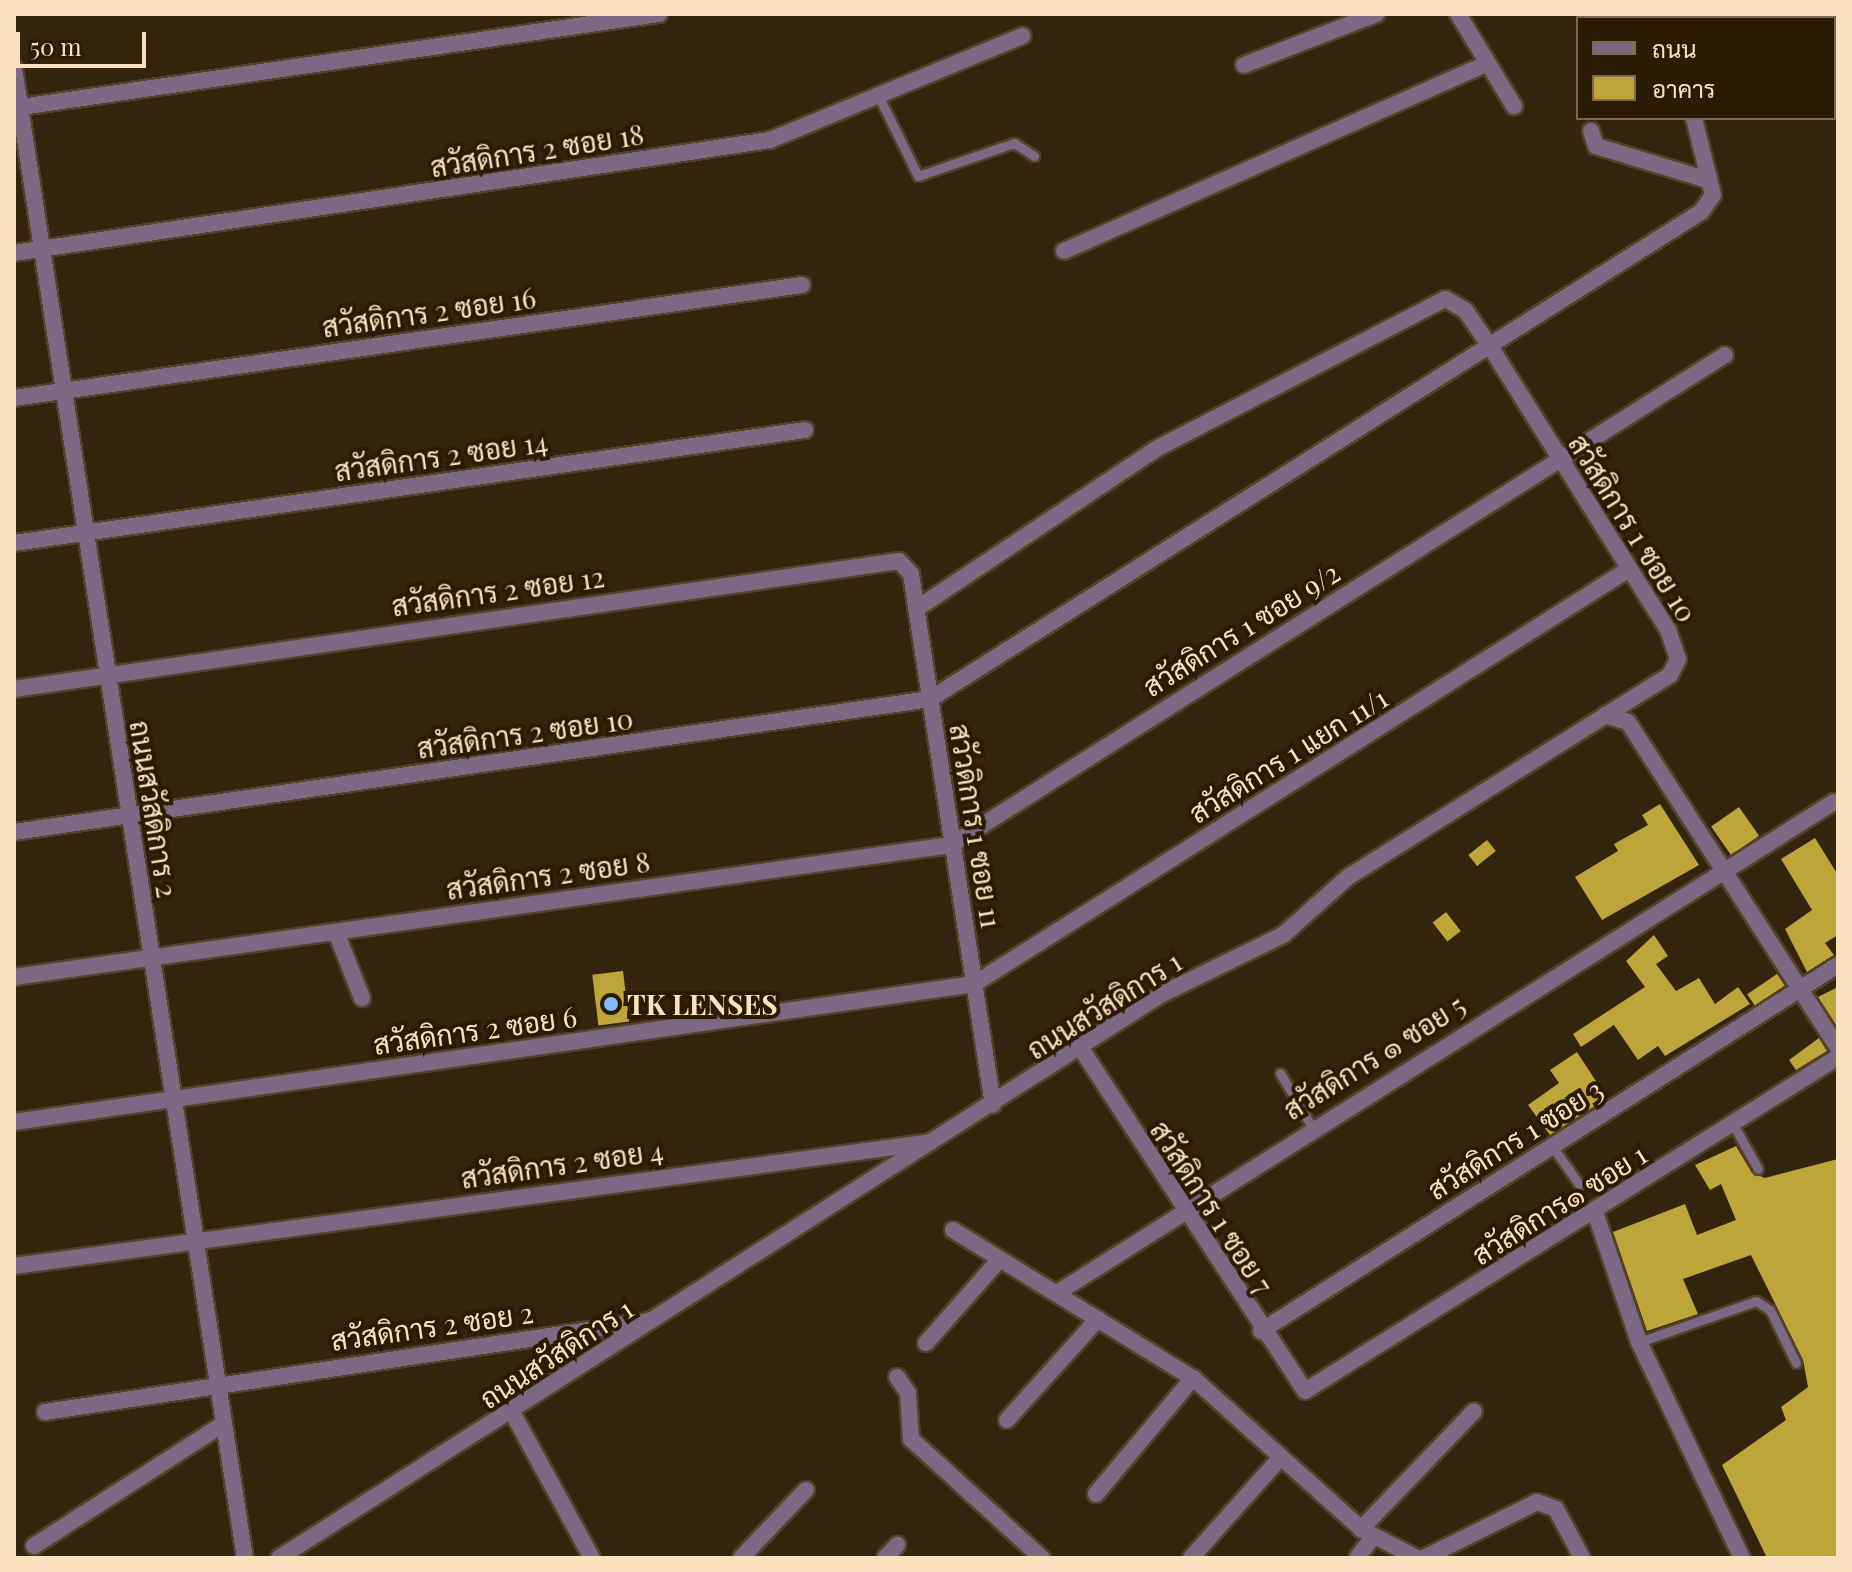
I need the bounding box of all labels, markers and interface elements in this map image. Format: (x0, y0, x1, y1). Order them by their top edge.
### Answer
scale bar (20, 16, 150, 66)
legend (1576, 16, 1836, 120)
text: 50 m (30, 30, 82, 62)
text: ถนน (1652, 32, 1697, 64)
text: อาคาร (1652, 72, 1715, 104)
street label: สวัสดิการ 2 ซอย 18 (428, 117, 646, 183)
street label: สวัสดิการ 2 ซอย 16 (320, 280, 538, 344)
street label: สวัสดิการ 2 ซอย 14 (332, 424, 550, 488)
street label: สวัสดิการ 1 ซอย 10 (1562, 428, 1704, 628)
street label: สวัสดิการ 1 ซอย 9/2 (1137, 555, 1345, 703)
street label: สวัสดิการ 2 ซอย 12 (389, 559, 607, 623)
street label: สวัสดิการ 1 แยก 11/1 (1183, 680, 1393, 830)
street label: สวัสดิการ 2 ซอย 10 (415, 701, 635, 765)
street label: ถนนสวัสดิการ 2 (123, 718, 185, 900)
street label: สวัวดิการ 1 ซอย 11 (943, 721, 1009, 931)
street label: สวัสดิการ 2 ซอย 8 (444, 844, 652, 906)
street label: ถนนสวัสดิการ 1 (1021, 944, 1187, 1066)
place label: TK LENSES (627, 987, 778, 1021)
street label: สวัสดิการ ๑ ซอย 5 (1277, 988, 1471, 1126)
marker: TK LENSES (602, 995, 620, 1013)
street label: สวัสดิการ 2 ซอย 6 (371, 999, 579, 1061)
street label: สวัสดิการ 1 ซอย 3 (1421, 1072, 1609, 1206)
street label: สวัสดิการ 1 ซอย 7 (1144, 1114, 1280, 1300)
street label: สวัสดิการ 2 ซอย 4 (458, 1133, 666, 1195)
street label: สวัสดิการ๑ ซอย 1 (1465, 1137, 1653, 1271)
street label: ถนนสวัสดิการ 1 (473, 1291, 639, 1415)
street label: สวัสดิการ 2 ซอย 2 (329, 1295, 535, 1357)

